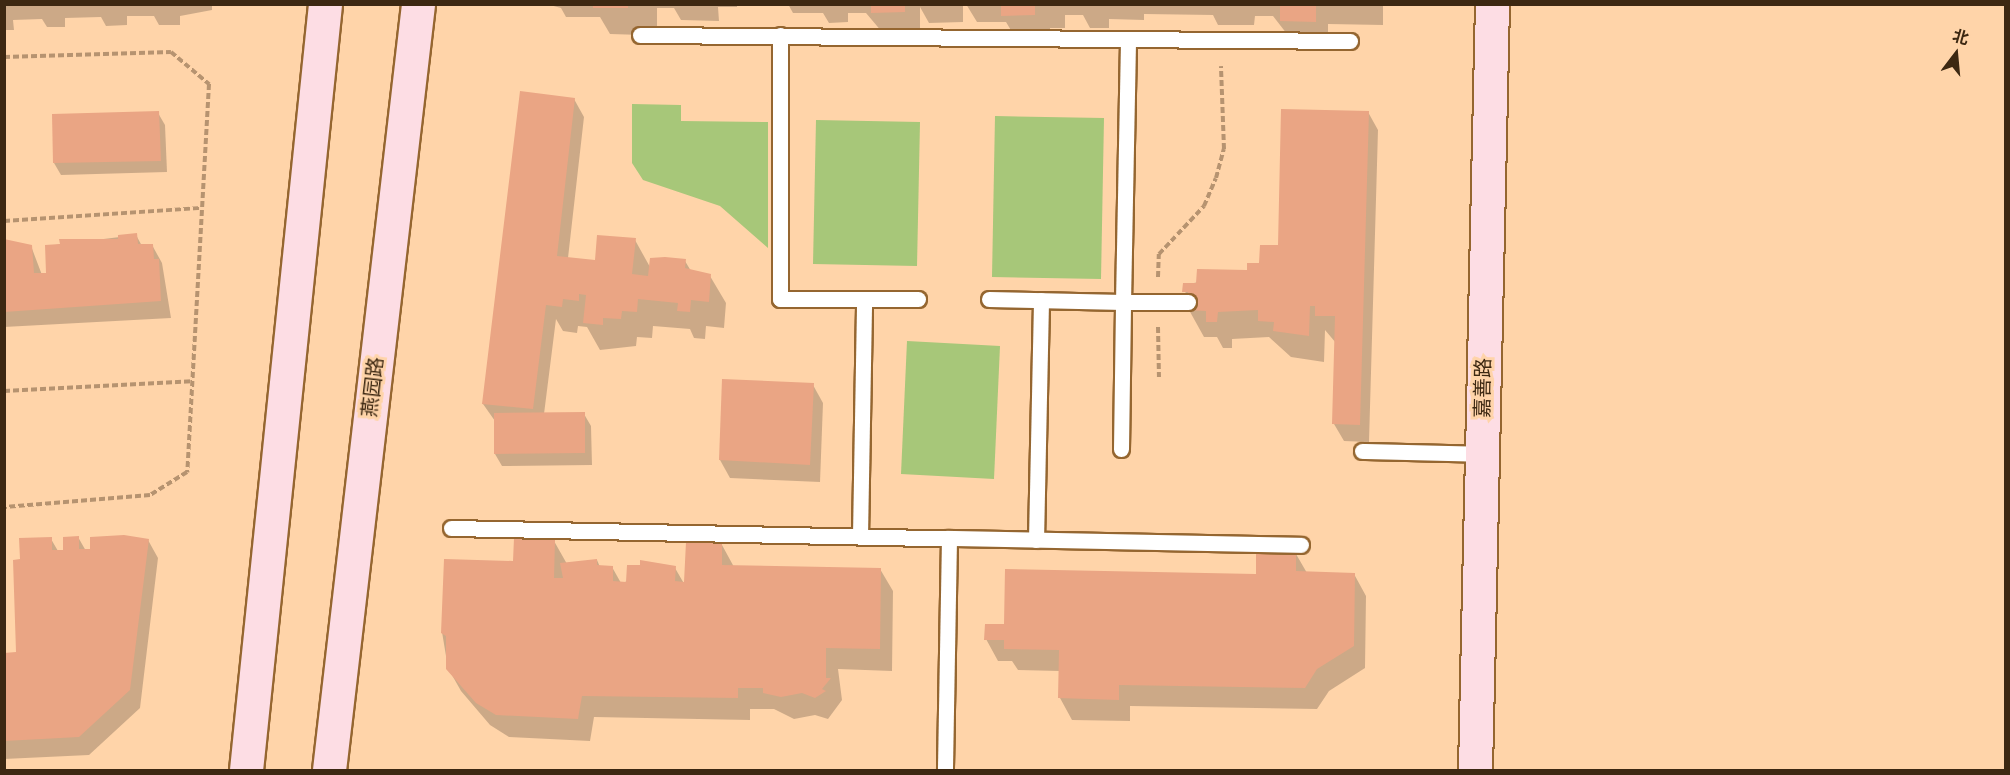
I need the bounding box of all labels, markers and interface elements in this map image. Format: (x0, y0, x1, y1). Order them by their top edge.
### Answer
north arrow (1926, 24, 1986, 84)
text: 北 (1951, 25, 1971, 49)
street label: 燕园路 (357, 356, 389, 418)
street label: 嘉善路 (1470, 358, 1496, 418)

